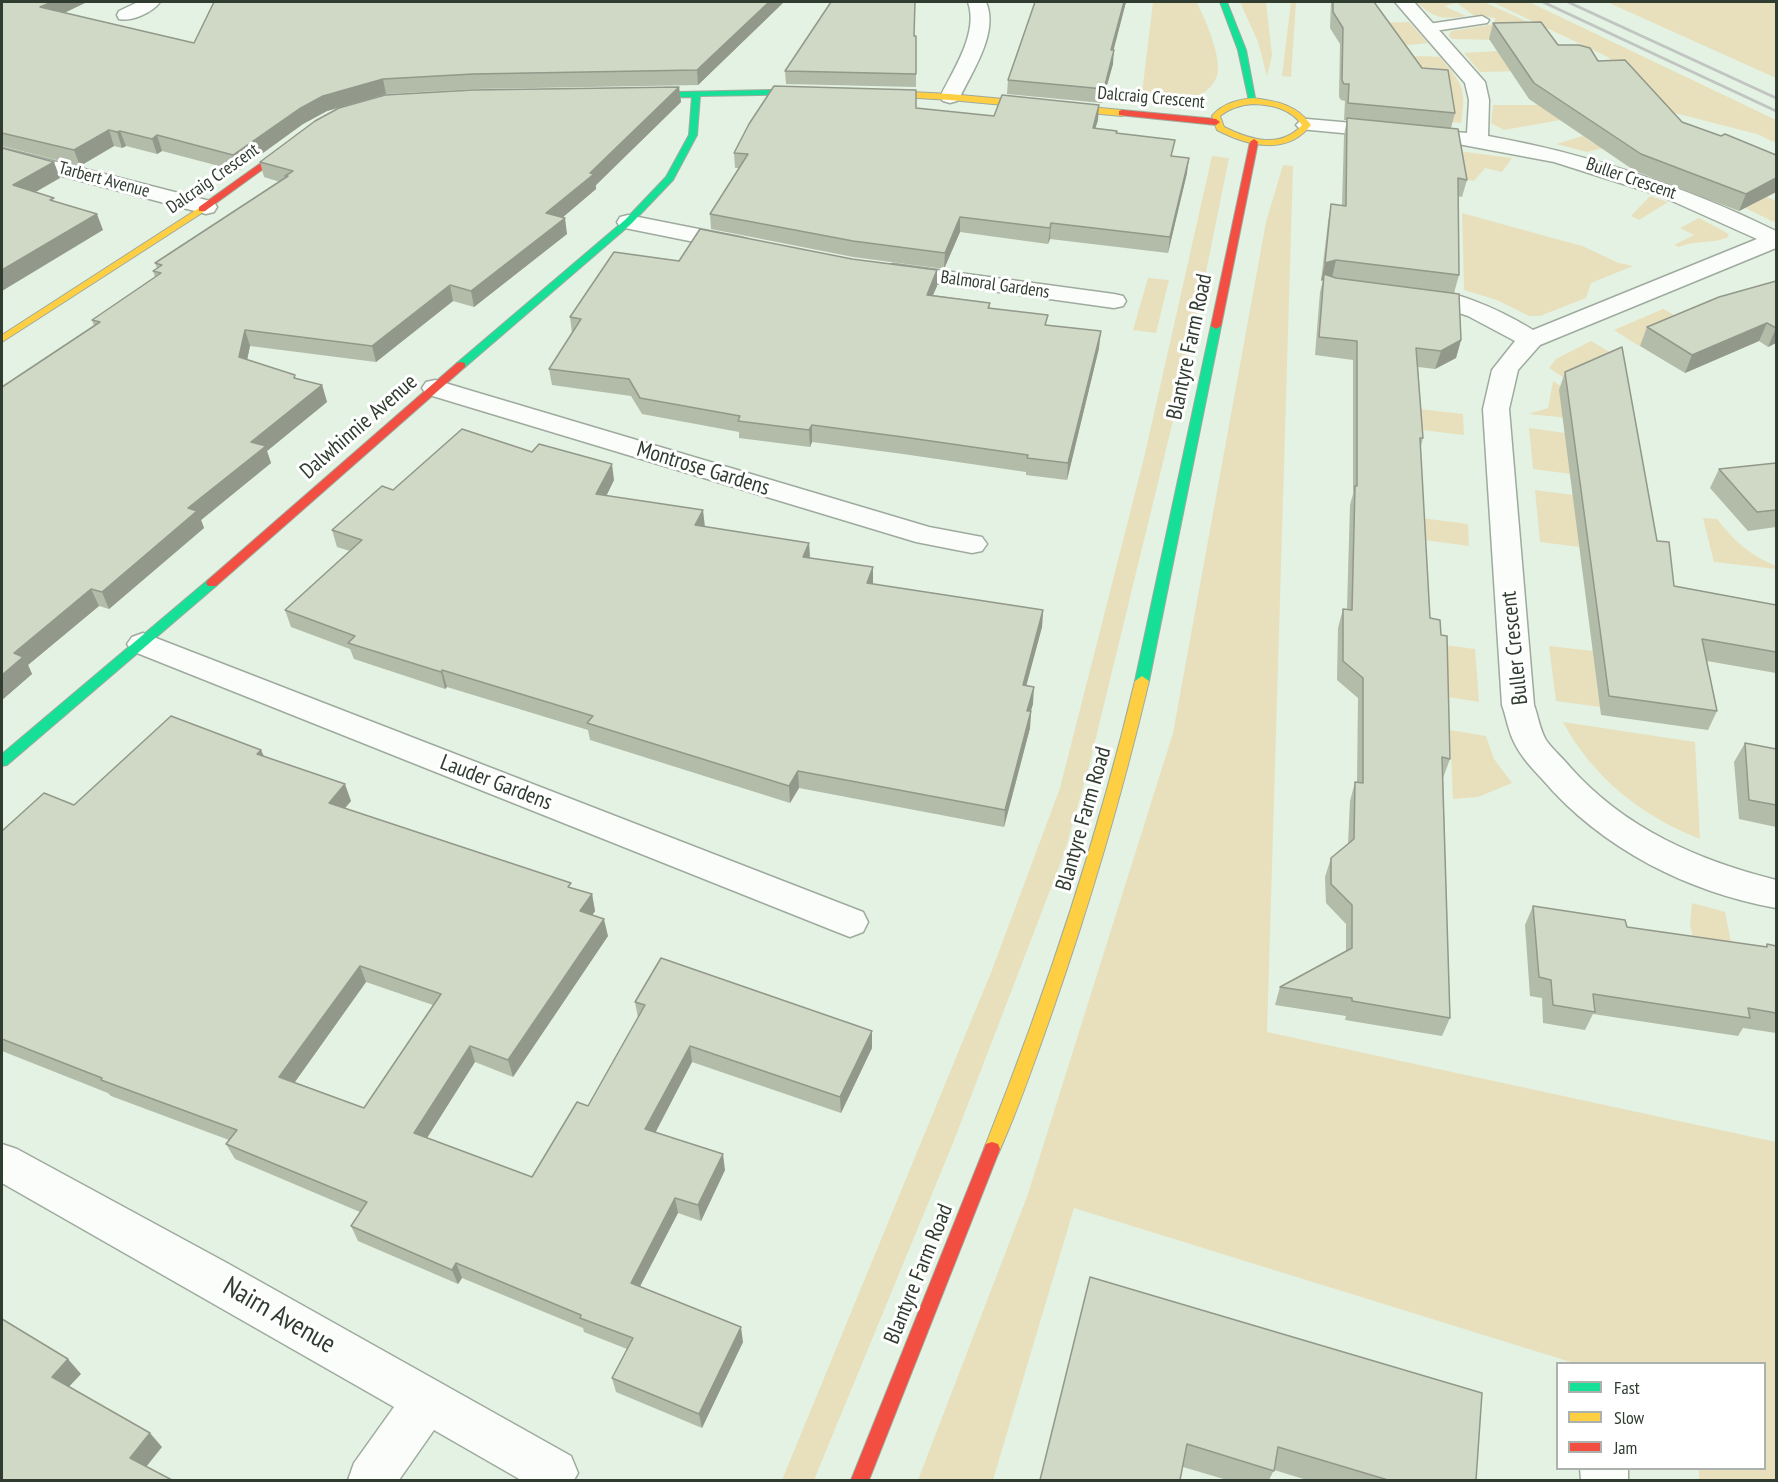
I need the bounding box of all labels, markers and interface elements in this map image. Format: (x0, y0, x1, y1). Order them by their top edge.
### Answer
street label: Dalcraig Crescent (1096, 83, 1206, 113)
street label: Dalcraig Crescent (163, 139, 263, 219)
street label: Buller Crescent (1583, 154, 1679, 204)
street label: Tarbert Avenue (56, 157, 152, 203)
street label: Balmoral Gardens (939, 267, 1051, 303)
street label: Blantyre Farm Road (1162, 272, 1218, 422)
street label: Dalwhinnie Avenue (295, 369, 423, 485)
street label: Montrose Gardens (633, 436, 773, 502)
street label: Buller Crescent (1496, 590, 1534, 706)
street label: Blantyre Farm Road (1051, 744, 1117, 894)
street label: Lauder Gardens (436, 750, 556, 816)
street label: Blantyre Farm Road (879, 1200, 959, 1348)
street label: Nairn Avenue (217, 1271, 341, 1361)
legend (1556, 1362, 1766, 1470)
text: Fast (1614, 1376, 1640, 1399)
text: Slow (1614, 1406, 1644, 1429)
text: Jam (1614, 1436, 1637, 1459)

